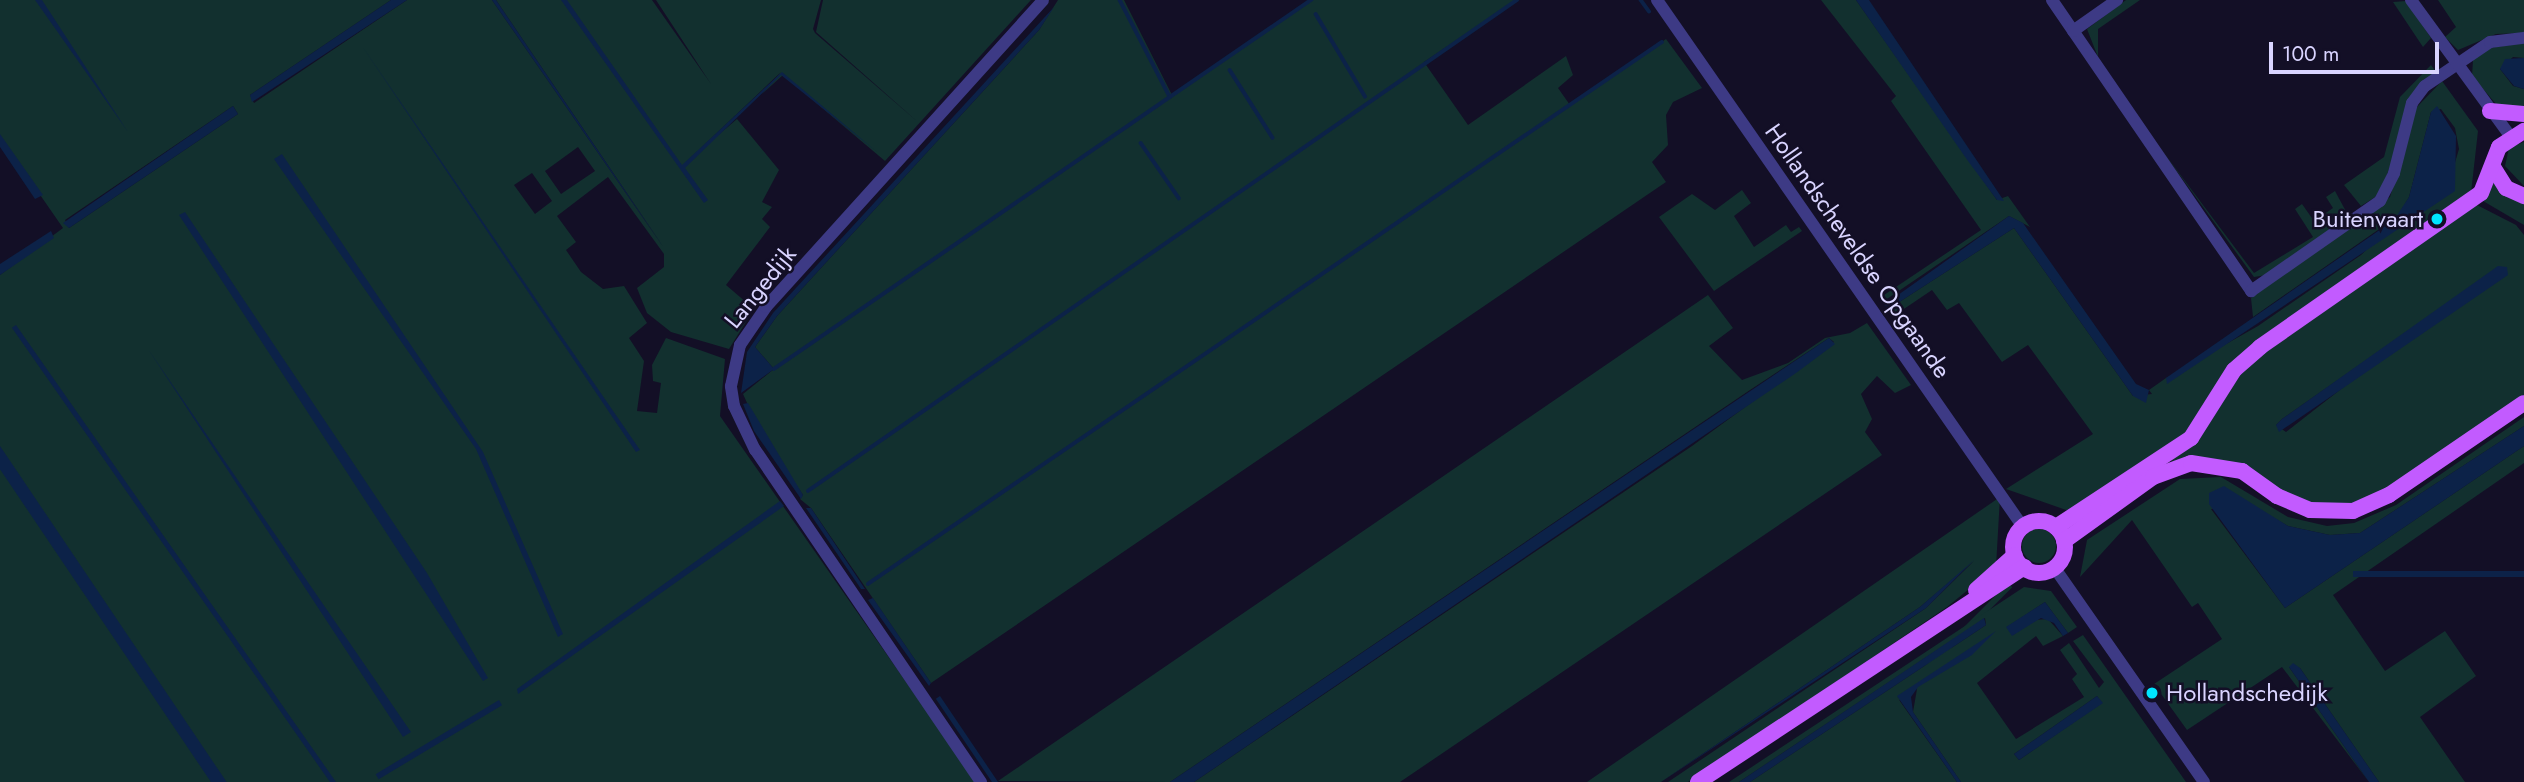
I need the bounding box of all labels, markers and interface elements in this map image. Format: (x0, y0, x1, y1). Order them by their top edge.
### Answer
scale bar (2272, 28, 2442, 72)
text: 100 m (2282, 39, 2339, 69)
street label: Hollandscheveldse Opgaande (1759, 118, 1957, 384)
place label: Buitenvaart (2313, 205, 2423, 233)
marker: Buitenvaart (2429, 211, 2445, 227)
street label: Langedijk (718, 240, 802, 334)
place label: Hollandschedijk (2166, 679, 2328, 707)
marker: Hollandschedijk (2144, 685, 2160, 701)

